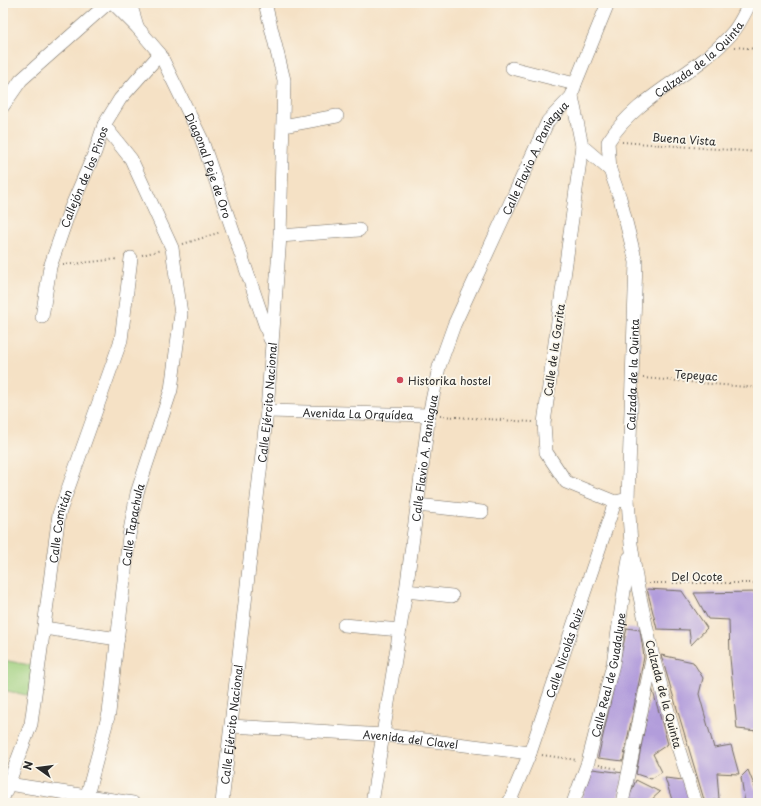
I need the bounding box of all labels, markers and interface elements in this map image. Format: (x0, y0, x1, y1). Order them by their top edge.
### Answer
street label: Calzada de la Quinta (650, 17, 747, 101)
street label: Calle Flavio A. Paniagua (497, 96, 572, 218)
street label: Diagonal Peje de Oro (181, 109, 236, 220)
street label: Callejón de los Pinos (56, 124, 112, 230)
street label: Buena Vista (652, 128, 717, 150)
street label: Calle de la Garita (539, 303, 569, 397)
street label: Calzada de la Quinta (622, 318, 643, 431)
street label: Calle Ejército Nacional (253, 342, 281, 464)
street label: Tepeyac (674, 365, 718, 385)
place label: Historika hostel (408, 372, 491, 389)
marker: Historika hostel (395, 375, 405, 385)
street label: Calle Flavio A. Paniagua (407, 393, 442, 523)
street label: Avenida La Orquídea (302, 403, 414, 423)
street label: Calle Tapachula (117, 481, 148, 567)
street label: Calle Comitán (44, 487, 76, 564)
street label: Del Ocote (671, 568, 723, 585)
street label: Calle Nicolás Ruiz (541, 606, 587, 700)
street label: Calle Real de Guadalupe (586, 611, 629, 739)
street label: Calzada de la Quinta (641, 638, 687, 750)
street label: Calle Ejército Nacional (216, 664, 246, 785)
street label: Avenida del Clavel (362, 725, 459, 753)
north arrow (18, 748, 58, 788)
text: N (19, 759, 37, 772)

